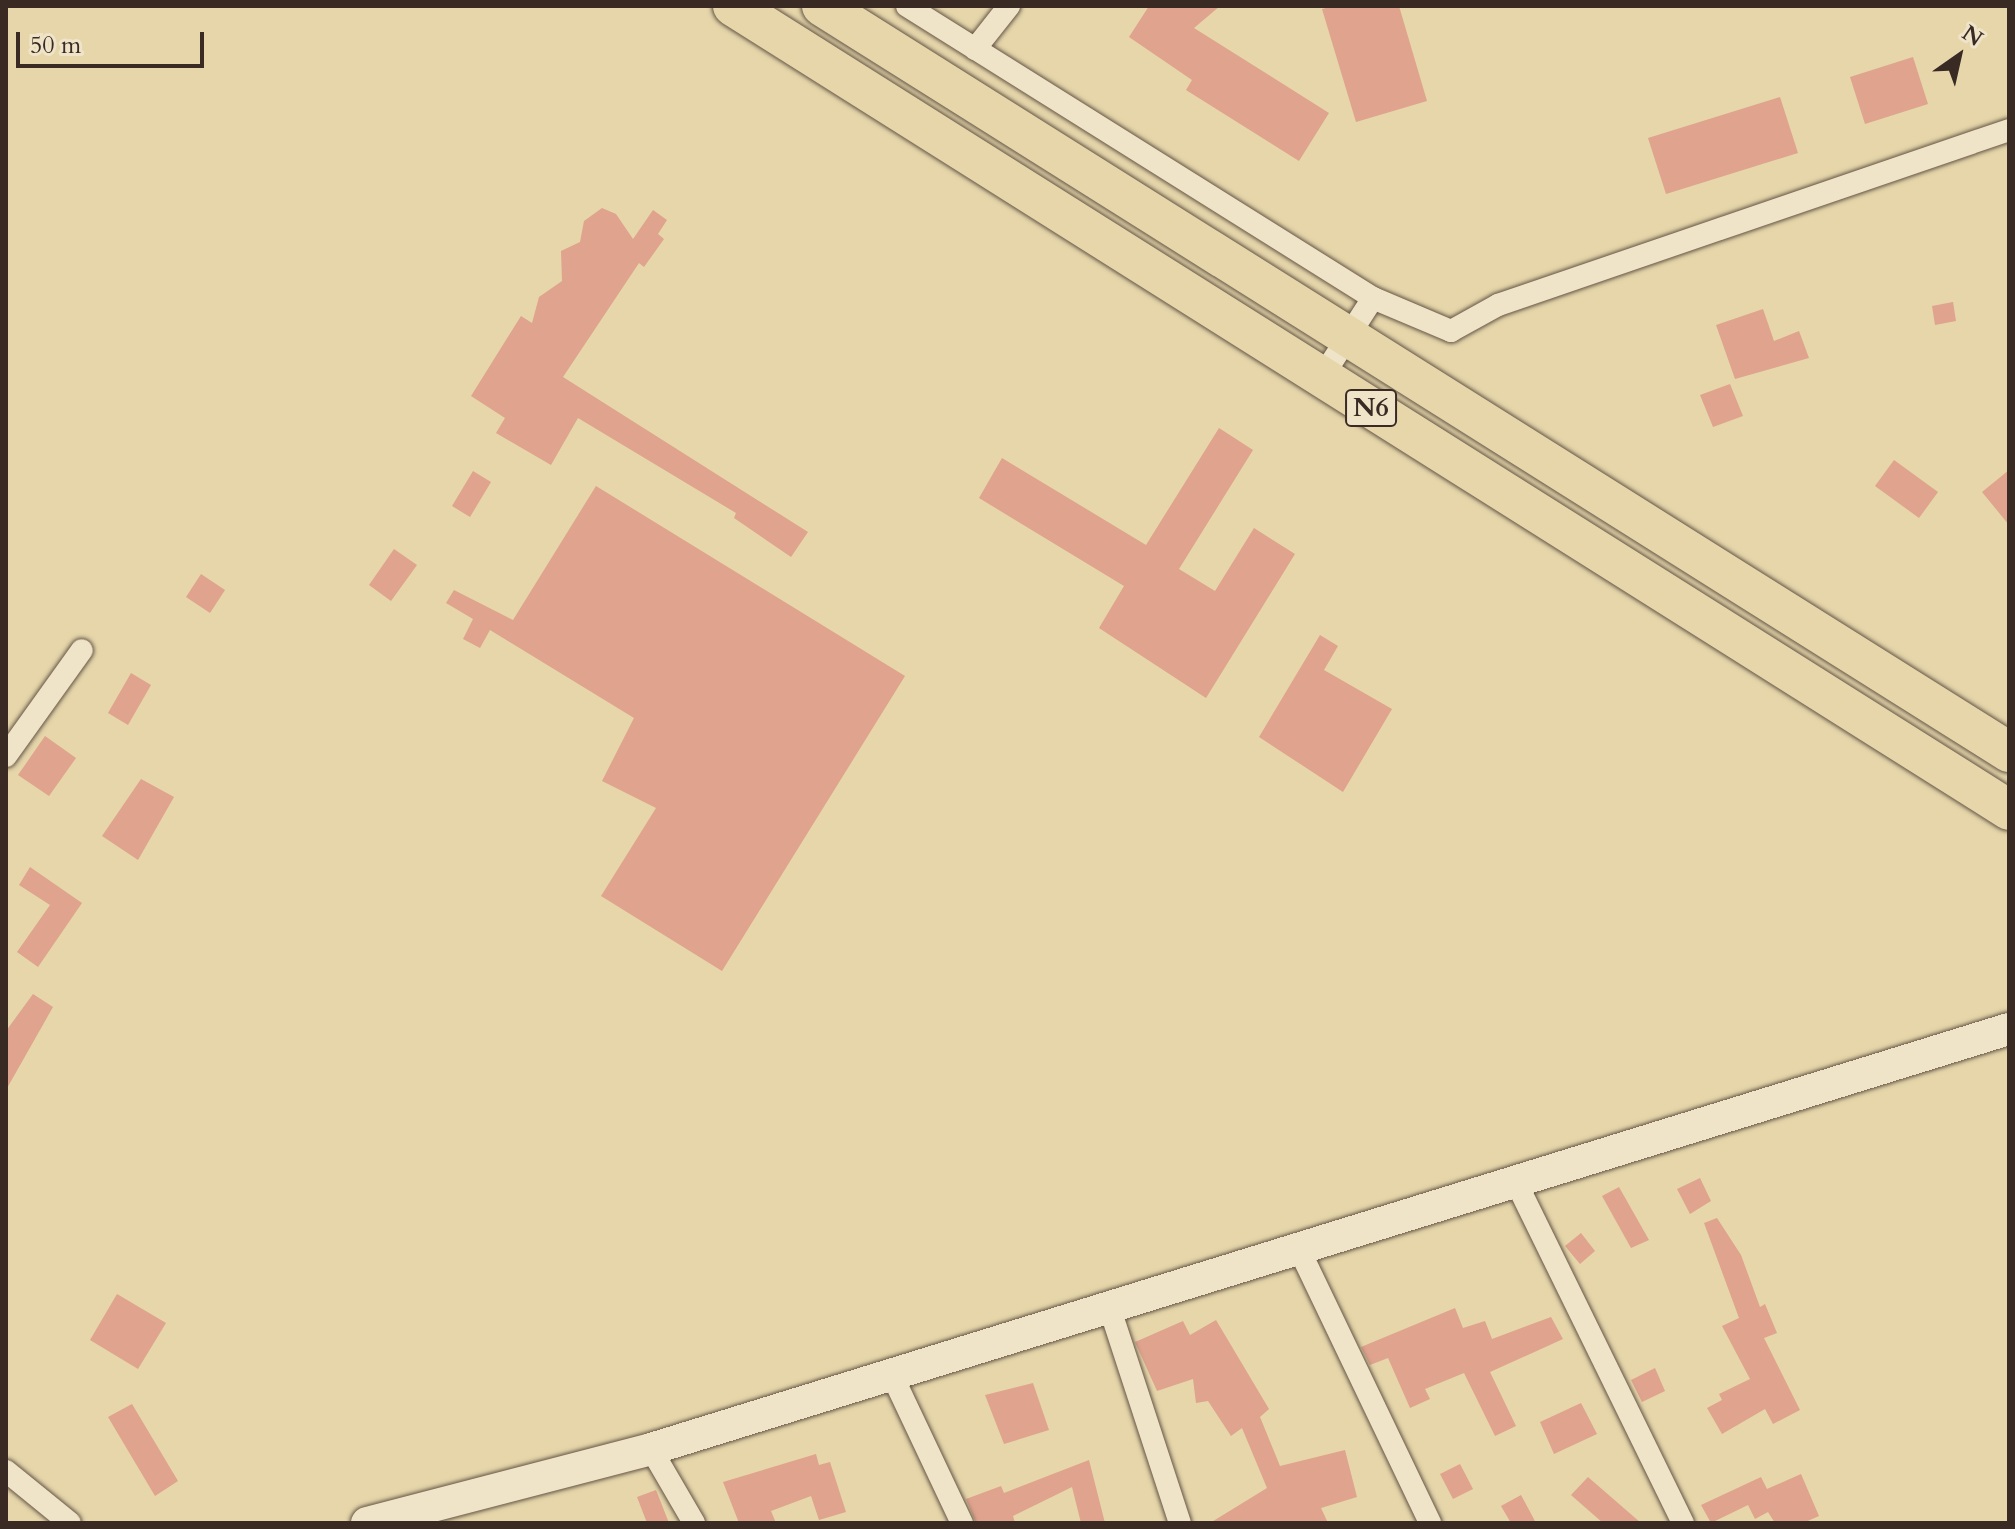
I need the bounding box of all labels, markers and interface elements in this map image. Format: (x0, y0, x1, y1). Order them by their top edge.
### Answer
scale bar (20, 16, 208, 66)
north arrow (1919, 16, 1999, 96)
text: N (1956, 18, 1989, 54)
text: 50 m (30, 29, 81, 62)
road number: N6 (1345, 386, 1397, 430)

